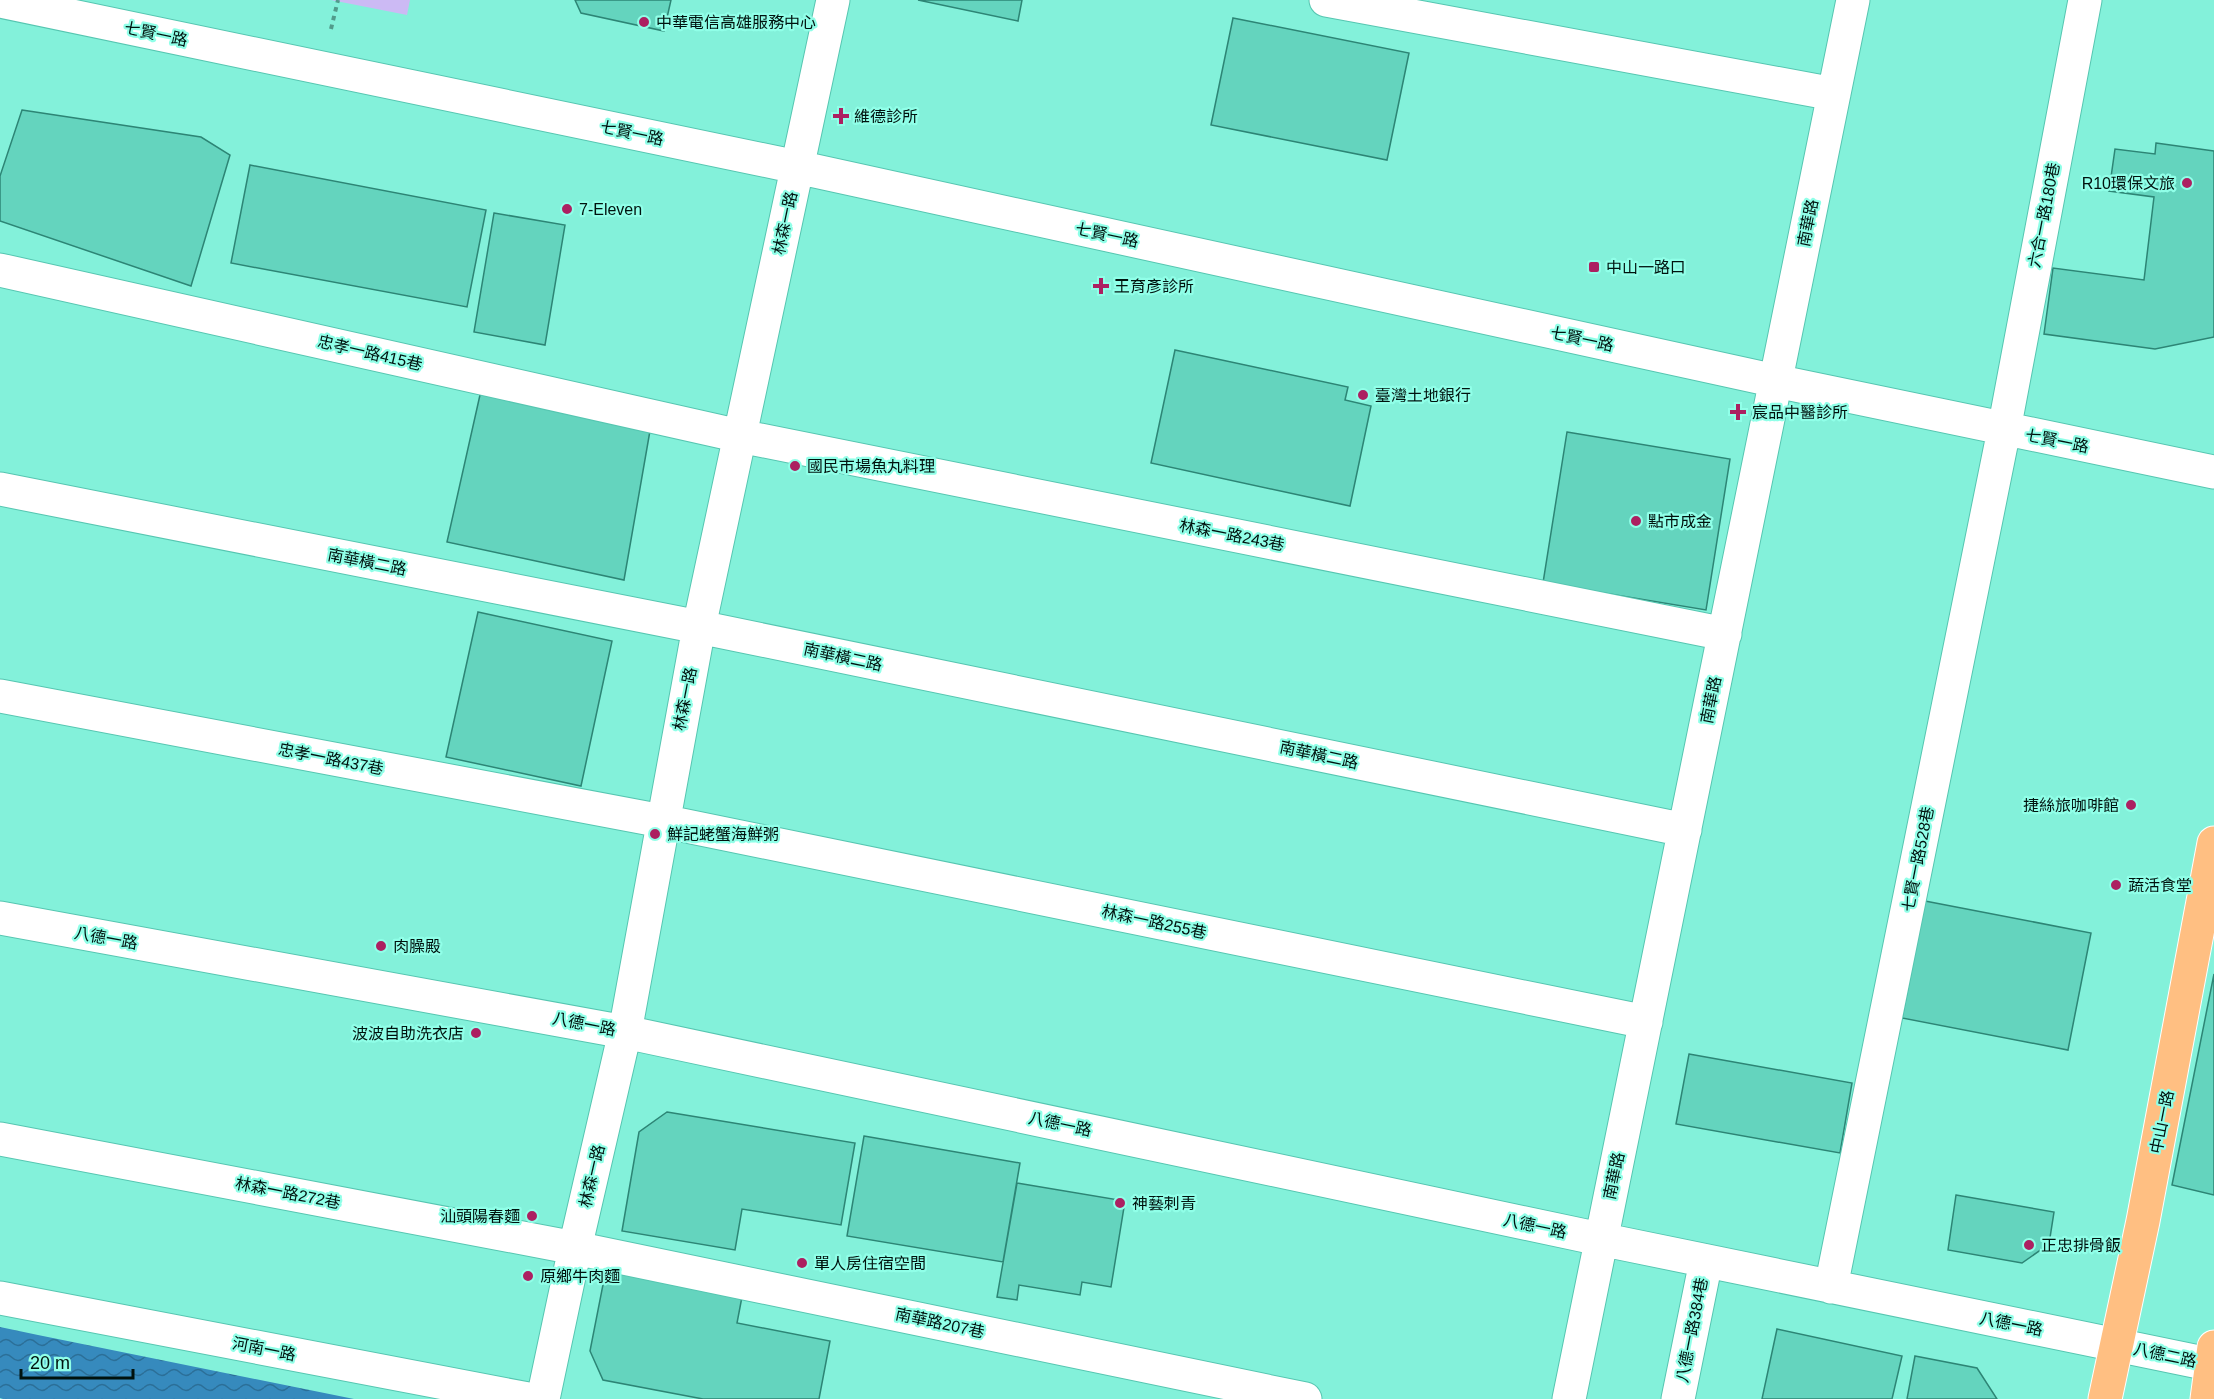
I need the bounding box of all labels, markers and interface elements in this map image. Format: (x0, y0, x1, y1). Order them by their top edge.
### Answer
place label: 中華電信高雄服務中心 (656, 14, 816, 31)
marker: 中華電信高雄服務中心 (637, 15, 651, 29)
street label: 七賢一路 (123, 19, 189, 49)
marker: 維德診所 (832, 107, 850, 125)
place label: 維德診所 (854, 108, 918, 125)
street label: 七賢一路 (599, 118, 665, 148)
street label: 六合一路180巷 (2025, 161, 2063, 269)
place label: R10環保文旅 (2082, 175, 2175, 192)
marker: R10環保文旅 (2180, 176, 2194, 190)
street label: 林森一路 (770, 190, 800, 256)
street label: 南華路 (1795, 198, 1821, 248)
place label: 7-Eleven (579, 201, 642, 218)
marker: 7-Eleven (560, 202, 574, 216)
street label: 七賢一路 (1074, 220, 1140, 250)
place label: 中山一路口 (1606, 259, 1686, 276)
marker: 中山一路口 (1587, 260, 1601, 274)
marker: 王育彥診所 (1092, 277, 1110, 295)
place label: 王育彥診所 (1114, 278, 1194, 295)
street label: 七賢一路 (1549, 324, 1615, 354)
street label: 忠孝一路415巷 (316, 333, 424, 373)
place label: 臺灣土地銀行 (1375, 387, 1471, 404)
marker: 臺灣土地銀行 (1356, 388, 1370, 402)
marker: 宸品中醫診所 (1729, 403, 1747, 421)
place label: 宸品中醫診所 (1752, 404, 1848, 421)
street label: 七賢一路 (2024, 427, 2090, 455)
place label: 國民市場魚丸料理 (807, 457, 935, 475)
marker: 國民市場魚丸料理 (788, 459, 802, 473)
place label: 點市成金 (1648, 513, 1712, 530)
marker: 點市成金 (1629, 514, 1643, 528)
street label: 林森一路243巷 (1178, 516, 1286, 554)
street label: 南華橫二路 (326, 546, 408, 578)
street label: 南華橫二路 (802, 640, 884, 674)
street label: 林森一路 (671, 666, 699, 732)
street label: 南華路 (1698, 675, 1724, 725)
street label: 南華橫二路 (1278, 738, 1360, 772)
street label: 忠孝一路437巷 (277, 740, 385, 778)
place label: 捷絲旅咖啡館 (2023, 797, 2119, 814)
marker: 捷絲旅咖啡館 (2124, 798, 2138, 812)
street label: 七賢一路528巷 (1899, 805, 1937, 913)
place label: 鮮記蛯蟹海鮮粥 (667, 826, 779, 843)
marker: 鮮記蛯蟹海鮮粥 (648, 827, 662, 841)
place label: 蔬活食堂 (2128, 877, 2192, 894)
marker: 蔬活食堂 (2109, 878, 2123, 892)
street label: 林森一路255巷 (1100, 903, 1208, 941)
street label: 八德一路 (73, 924, 139, 952)
place label: 肉臊殿 (393, 938, 441, 955)
marker: 肉臊殿 (374, 939, 388, 953)
street label: 八德一路 (551, 1010, 617, 1038)
place label: 波波自助洗衣店 (352, 1025, 464, 1042)
marker: 波波自助洗衣店 (469, 1026, 483, 1040)
street label: 中山一路 (2148, 1089, 2176, 1155)
street label: 八德一路 (1027, 1109, 1093, 1139)
street label: 林森一路 (577, 1143, 607, 1209)
street label: 南華路 (1601, 1151, 1627, 1201)
street label: 林森一路272巷 (234, 1174, 342, 1212)
place label: 神藝刺青 (1132, 1195, 1196, 1212)
marker: 神藝刺青 (1113, 1196, 1127, 1210)
place label: 汕頭陽春麵 (440, 1208, 520, 1225)
marker: 汕頭陽春麵 (525, 1209, 539, 1223)
street label: 八德一路 (1502, 1211, 1568, 1241)
place label: 正忠排骨飯 (2041, 1236, 2121, 1254)
marker: 正忠排骨飯 (2022, 1238, 2036, 1252)
place label: 單人房住宿空間 (814, 1255, 926, 1272)
marker: 單人房住宿空間 (795, 1256, 809, 1270)
place label: 原鄉牛肉麵 (540, 1268, 620, 1285)
marker: 原鄉牛肉麵 (521, 1269, 535, 1283)
street label: 八德一路384巷 (1673, 1276, 1711, 1384)
street label: 南華路207巷 (894, 1305, 986, 1341)
street label: 八德一路 (1978, 1310, 2044, 1338)
street label: 河南一路 (231, 1335, 297, 1363)
street label: 八德二路 (2132, 1340, 2198, 1370)
scale bar (21, 1342, 134, 1380)
text: 20 m (30, 1353, 70, 1373)

